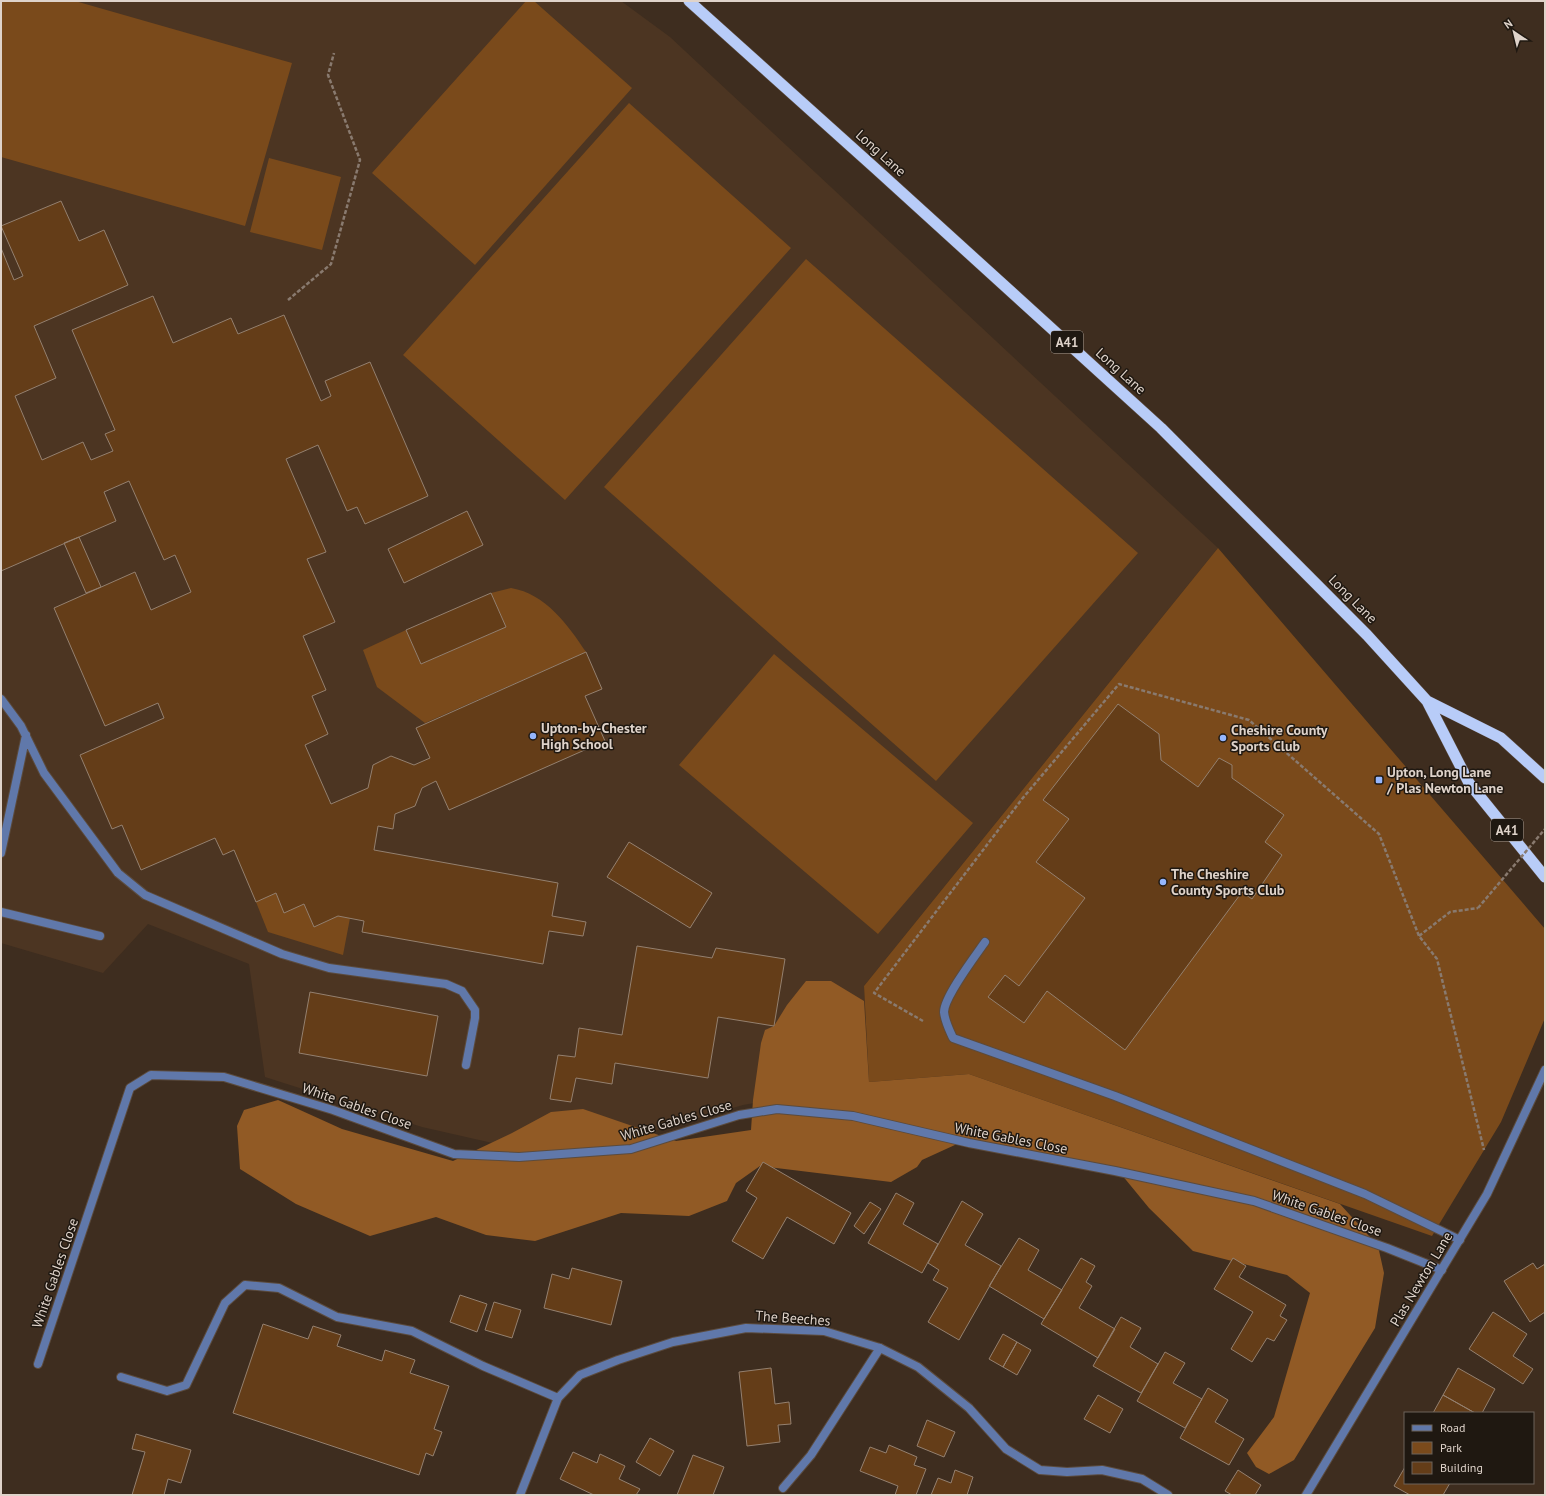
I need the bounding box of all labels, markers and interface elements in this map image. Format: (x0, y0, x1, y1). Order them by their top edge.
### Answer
north arrow (1494, 12, 1534, 52)
text: N (1501, 16, 1515, 32)
street label: Long Lane (852, 126, 910, 180)
road number: A41 (1051, 331, 1083, 353)
street label: Long Lane (1092, 344, 1150, 398)
street label: Long Lane (1325, 571, 1381, 627)
place label: Upton-by-Chester High School (541, 719, 647, 753)
place label: Cheshire County Sports Club (1231, 721, 1328, 755)
marker: Upton-by-Chester High School (528, 731, 538, 741)
marker: Cheshire County Sports Club (1218, 733, 1228, 743)
place label: Upton, Long Lane / Plas Newton Lane (1386, 763, 1503, 797)
marker: Upton, Long Lane / Plas Newton Lane (1374, 775, 1384, 785)
road number: A41 (1491, 819, 1523, 841)
place label: The Cheshire County Sports Club (1171, 865, 1285, 899)
marker: The Cheshire County Sports Club (1158, 877, 1168, 887)
street label: White Gables Close (300, 1079, 414, 1133)
street label: White Gables Close (618, 1096, 734, 1144)
street label: White Gables Close (953, 1118, 1069, 1158)
street label: White Gables Close (1270, 1186, 1384, 1240)
street label: White Gables Close (28, 1216, 82, 1330)
street label: Plas Newton Lane (1386, 1228, 1456, 1330)
street label: The Beeches (755, 1306, 831, 1330)
legend (1404, 1412, 1534, 1484)
text: Road (1440, 1420, 1465, 1435)
text: Park (1440, 1440, 1462, 1455)
text: Building (1440, 1460, 1483, 1475)

